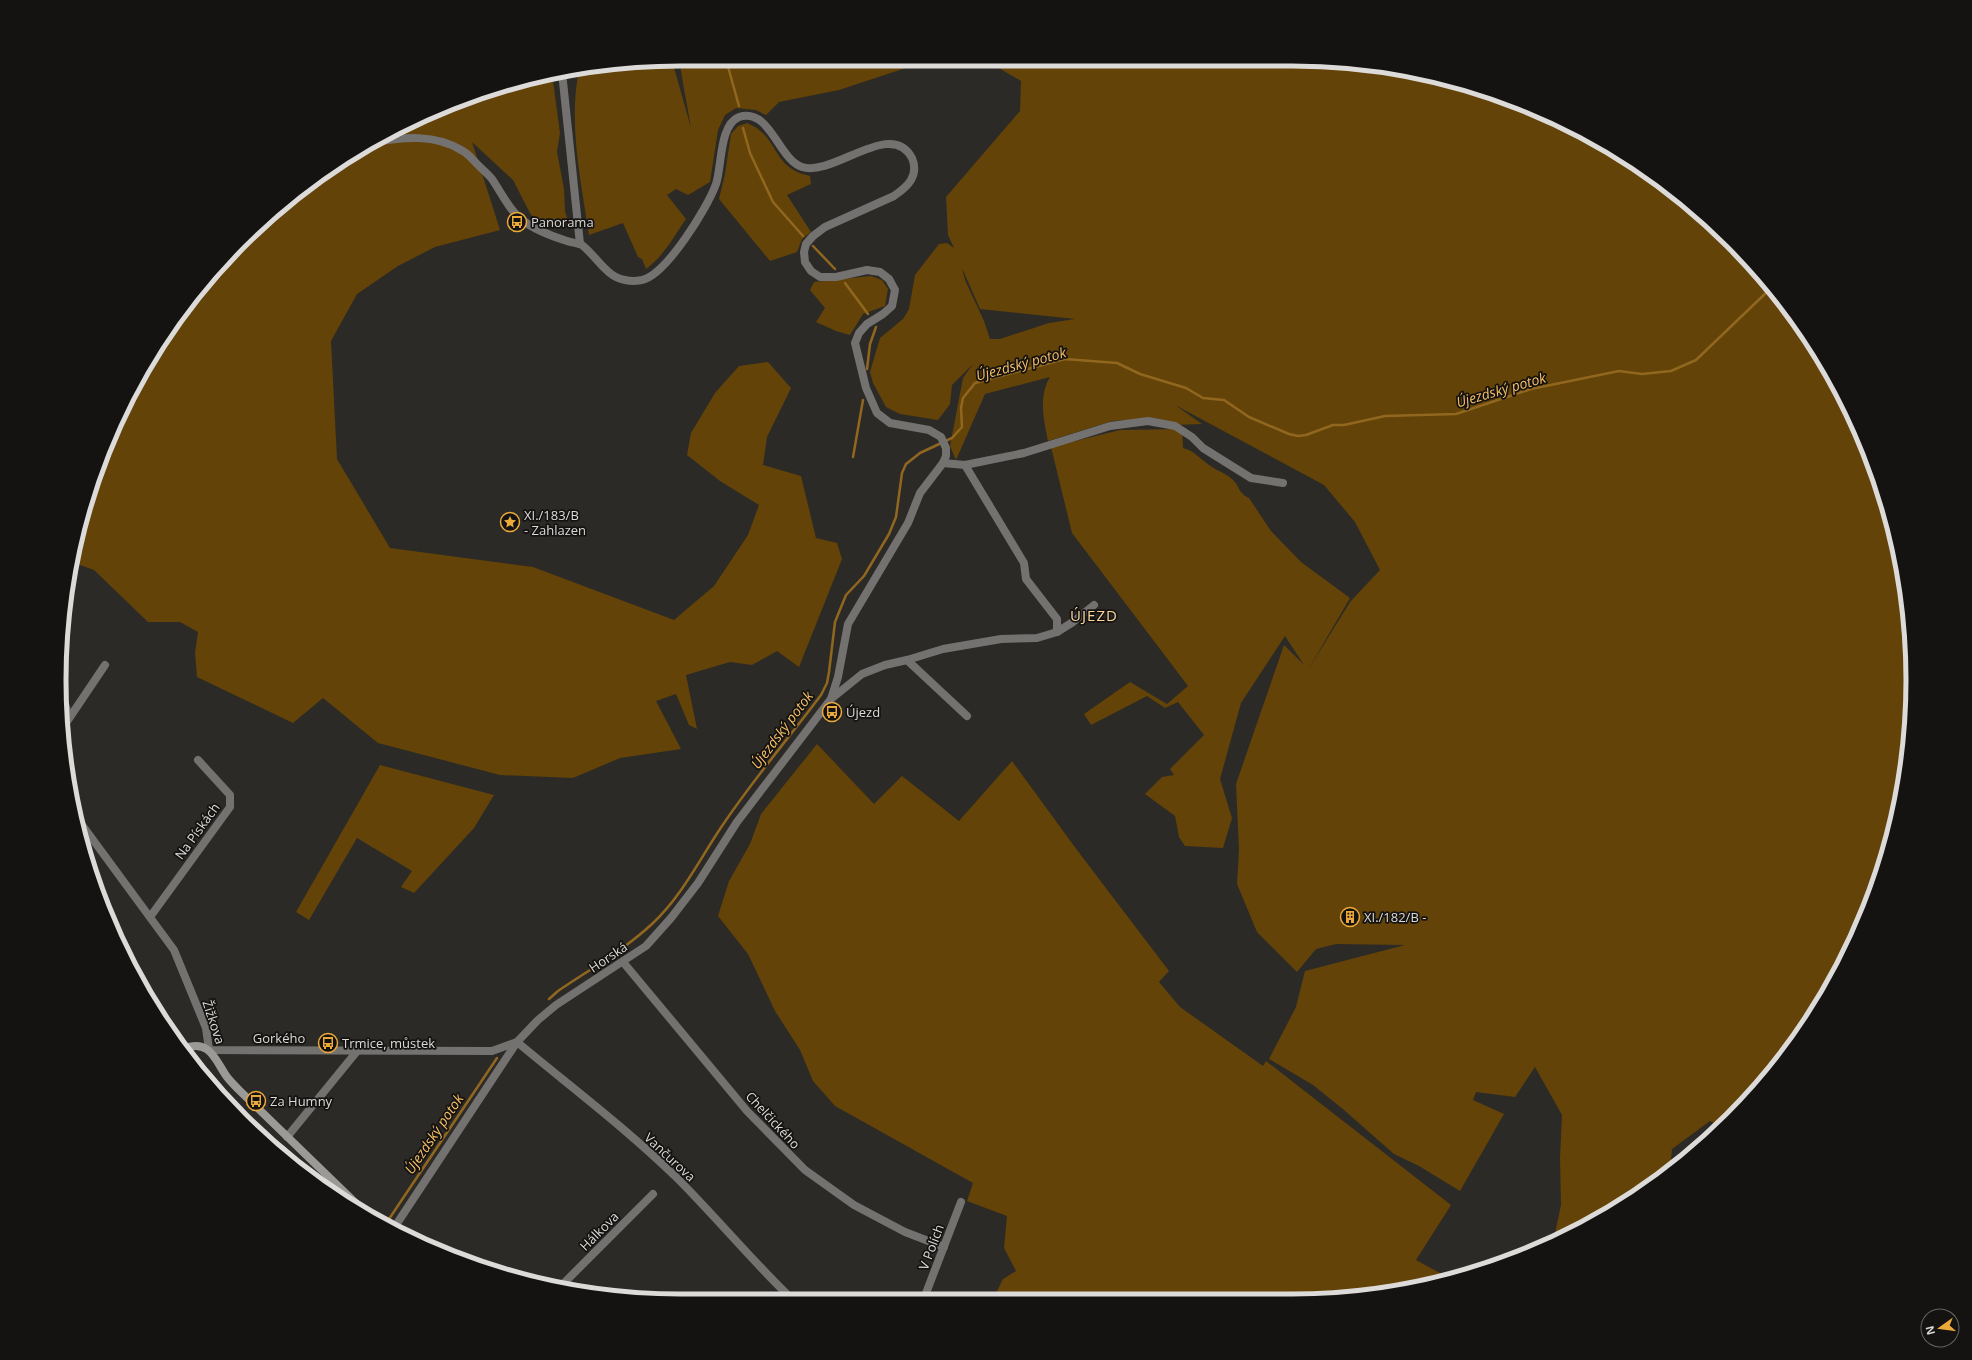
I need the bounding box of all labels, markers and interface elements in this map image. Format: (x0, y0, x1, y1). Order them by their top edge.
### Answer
bus stop icon: Panorama (506, 211, 528, 233)
place label: Panorama (531, 213, 594, 231)
water label: Újezdský potok (974, 342, 1069, 385)
water label: Újezdský potok (1454, 367, 1549, 411)
place label: XI./183/B - Zahlazen (524, 506, 586, 539)
place icon: XI./183/B - Zahlazen (499, 511, 521, 533)
district label: ÚJEZD (1070, 605, 1118, 625)
water label: Újezdský potok (746, 686, 818, 772)
bus stop icon: Újezd (821, 701, 843, 723)
place label: Újezd (846, 703, 880, 721)
street label: Na Pískách (170, 799, 224, 863)
building icon: XI./182/B - (1339, 906, 1361, 928)
place label: XI./182/B - (1364, 908, 1426, 926)
street label: Horská (585, 938, 631, 976)
street label: Žižkova (198, 998, 230, 1046)
street label: Gorkého (253, 1029, 305, 1047)
bus stop icon: Trmice, můstek (317, 1032, 339, 1054)
place label: Trmice, můstek (342, 1034, 435, 1052)
street label: Chelčického (742, 1087, 804, 1153)
water label: Újezdský potok (400, 1089, 468, 1177)
bus stop icon: Za Humny (245, 1090, 267, 1112)
place label: Za Humny (270, 1092, 333, 1110)
street label: Vančurova (640, 1129, 700, 1185)
street label: Hálkova (575, 1207, 623, 1255)
street label: V Polích (914, 1222, 948, 1272)
north arrow (1920, 1308, 1960, 1348)
text: N (1921, 1324, 1938, 1337)

